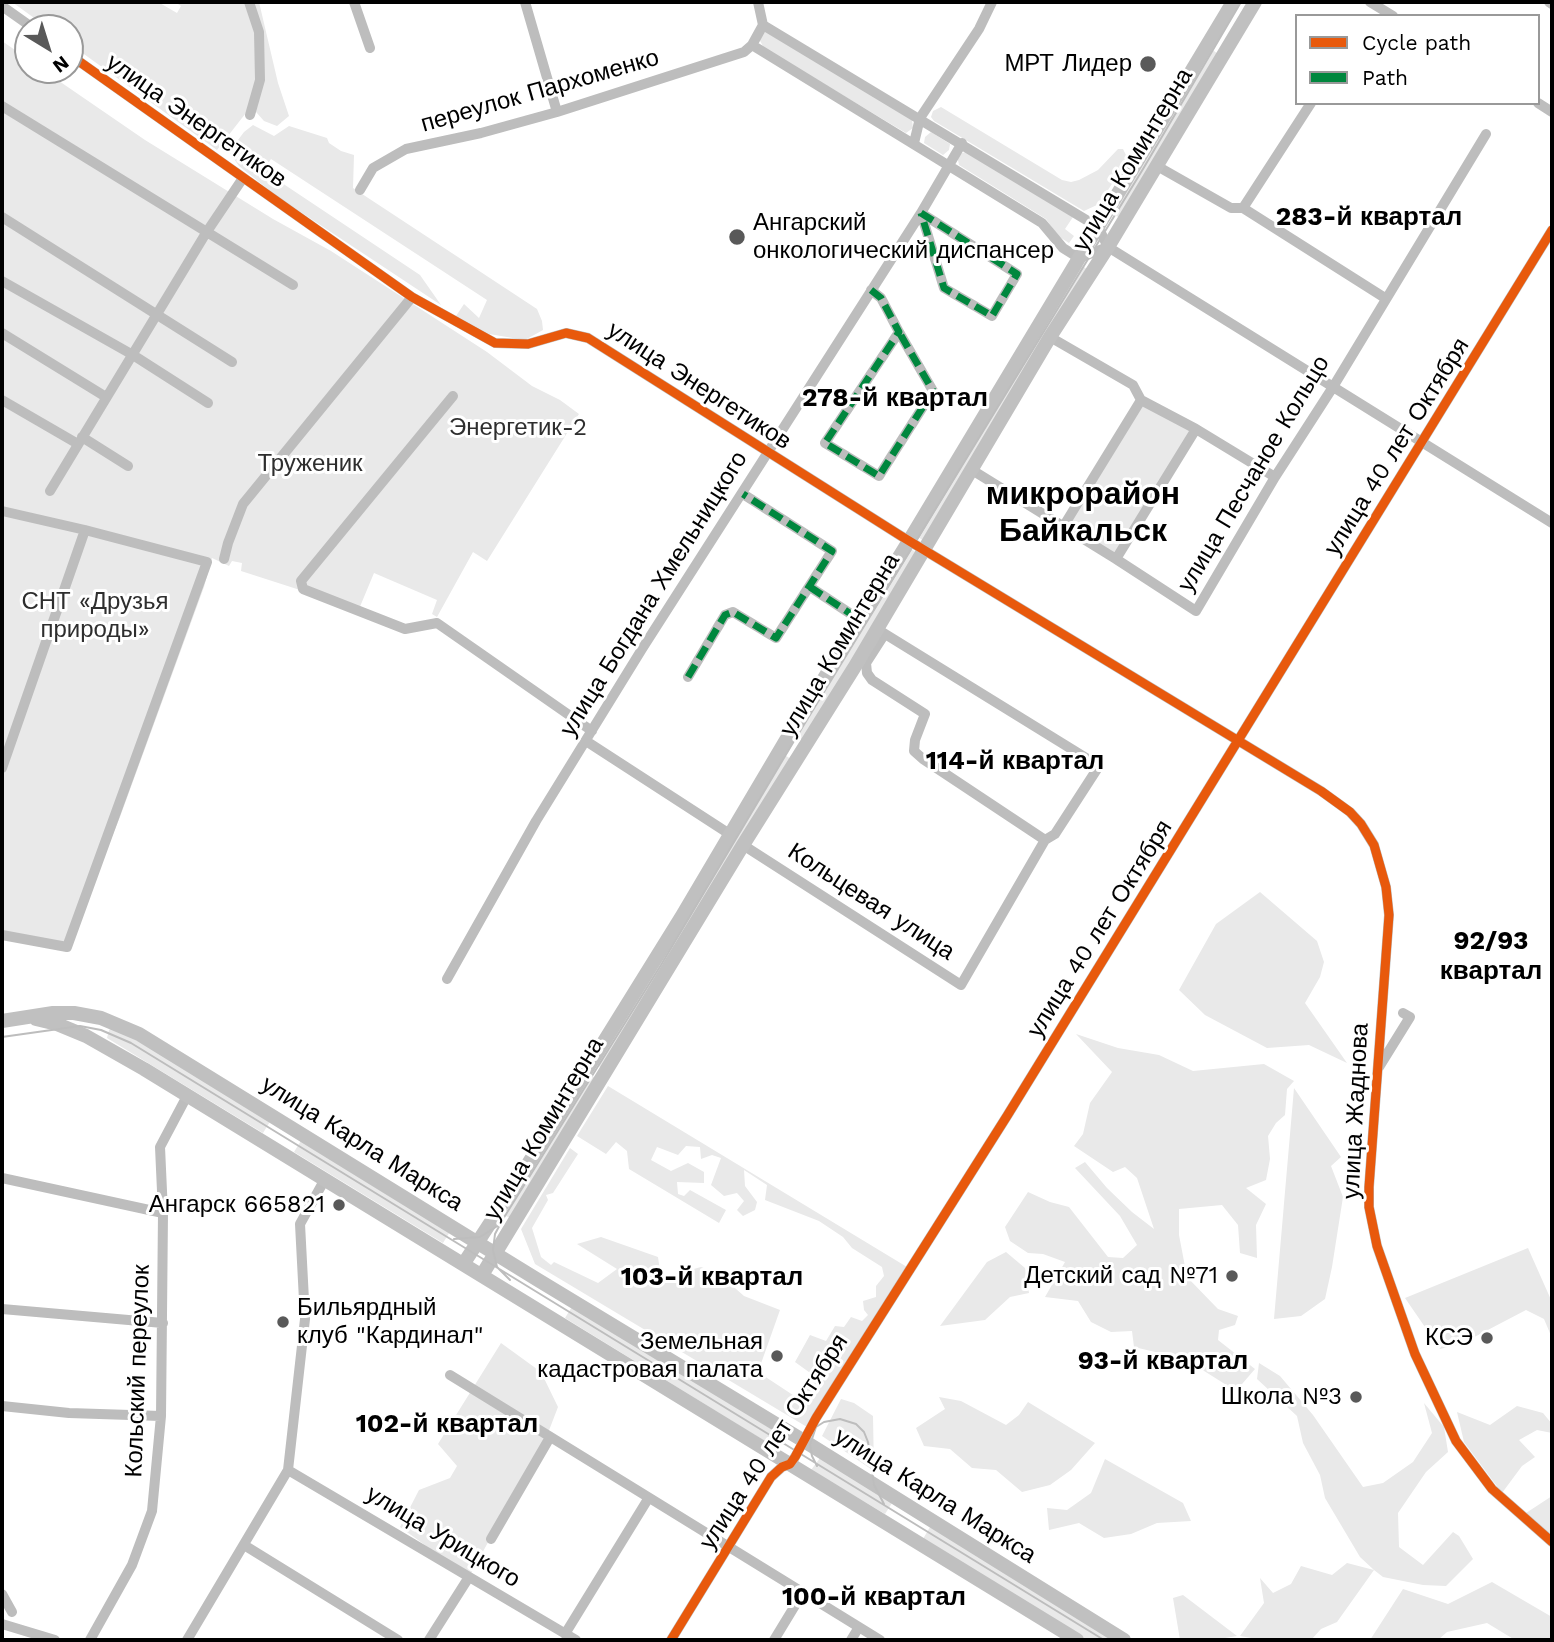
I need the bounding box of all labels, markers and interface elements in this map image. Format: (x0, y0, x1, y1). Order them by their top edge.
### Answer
north arrow (14, 14, 84, 84)
legend (1295, 14, 1540, 105)
text: Cycle path (1362, 30, 1471, 55)
street label: переулок Пархоменко (418, 43, 662, 139)
street label: улица Энергетиков (100, 48, 292, 194)
place label: МРТ Лидер (1004, 50, 1132, 78)
text: N (48, 51, 74, 78)
marker: МРТ Лидер (1138, 54, 1158, 74)
street label: улица Коминтерна (1067, 63, 1199, 257)
text: Path (1362, 65, 1408, 90)
district label: 283-й квартал (1276, 201, 1462, 233)
place label: Ангарский онкологический диспансер (753, 209, 1054, 265)
marker: Ангарский онкологический диспансер (727, 227, 747, 247)
street label: улица Энергетиков (602, 316, 796, 456)
street label: улица 40 лет Октября (1318, 333, 1476, 561)
street label: улица Песчаное Кольцо (1172, 351, 1336, 597)
district label: 278-й квартал (802, 382, 988, 414)
park label: Энергетик-2 (449, 414, 587, 442)
street label: улица Богдана Хмельницкого (554, 446, 754, 742)
park label: Труженик (257, 450, 363, 478)
district label: микрорайон Байкальск (986, 476, 1180, 551)
street label: улица Коминтерна (774, 548, 906, 742)
park label: СНТ «Друзья природы» (21, 588, 169, 644)
district label: 114-й квартал (926, 745, 1104, 777)
street label: улица 40 лет Октября (1021, 815, 1179, 1043)
street label: Кольцевая улица (782, 837, 960, 967)
district label: 92/93 квартал (1440, 925, 1542, 986)
street label: улица Жаднова (1337, 1022, 1375, 1200)
street label: улица Коминтерна (478, 1032, 610, 1226)
street label: улица Карла Маркса (256, 1070, 468, 1218)
place label: Ангарск 665821 (149, 1191, 325, 1219)
marker: Ангарск 665821 (331, 1197, 347, 1213)
district label: 103-й квартал (621, 1261, 803, 1293)
place label: Детский сад №71 (1024, 1262, 1218, 1290)
street label: Кольский переулок (120, 1264, 156, 1478)
marker: Детский сад №71 (1224, 1268, 1240, 1284)
place label: Бильярдный клуб "Кардинал" (297, 1294, 483, 1350)
marker: Бильярдный клуб "Кардинал" (275, 1314, 291, 1330)
place label: КСЭ (1425, 1324, 1473, 1352)
place label: Земельная кадастровая палата (537, 1328, 763, 1384)
street label: улица 40 лет Октября (694, 1329, 854, 1555)
marker: КСЭ (1479, 1330, 1495, 1346)
district label: 93-й квартал (1078, 1345, 1248, 1377)
marker: Земельная кадастровая палата (769, 1348, 785, 1364)
place label: Школа №3 (1221, 1383, 1342, 1411)
marker: Школа №3 (1348, 1389, 1364, 1405)
district label: 102-й квартал (356, 1408, 538, 1440)
street label: улица Карла Маркса (829, 1422, 1041, 1570)
street label: улица Урицкого (361, 1480, 525, 1594)
district label: 100-й квартал (782, 1581, 966, 1613)

